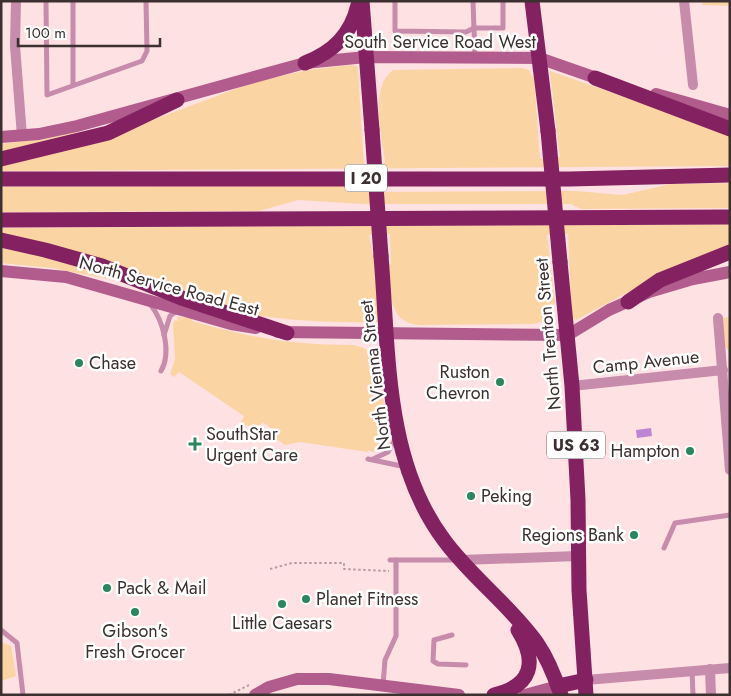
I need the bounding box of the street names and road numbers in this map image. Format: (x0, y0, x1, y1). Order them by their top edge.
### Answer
street label: South Service Road West (344, 29, 536, 55)
road number: I 20 (345, 164, 387, 192)
street label: North Service Road East (76, 249, 262, 323)
street label: North Trenton Street (528, 256, 568, 411)
street label: North Vienna Street (353, 298, 397, 451)
street label: Camp Avenue (592, 343, 700, 381)
road number: US 63 (547, 432, 605, 458)

